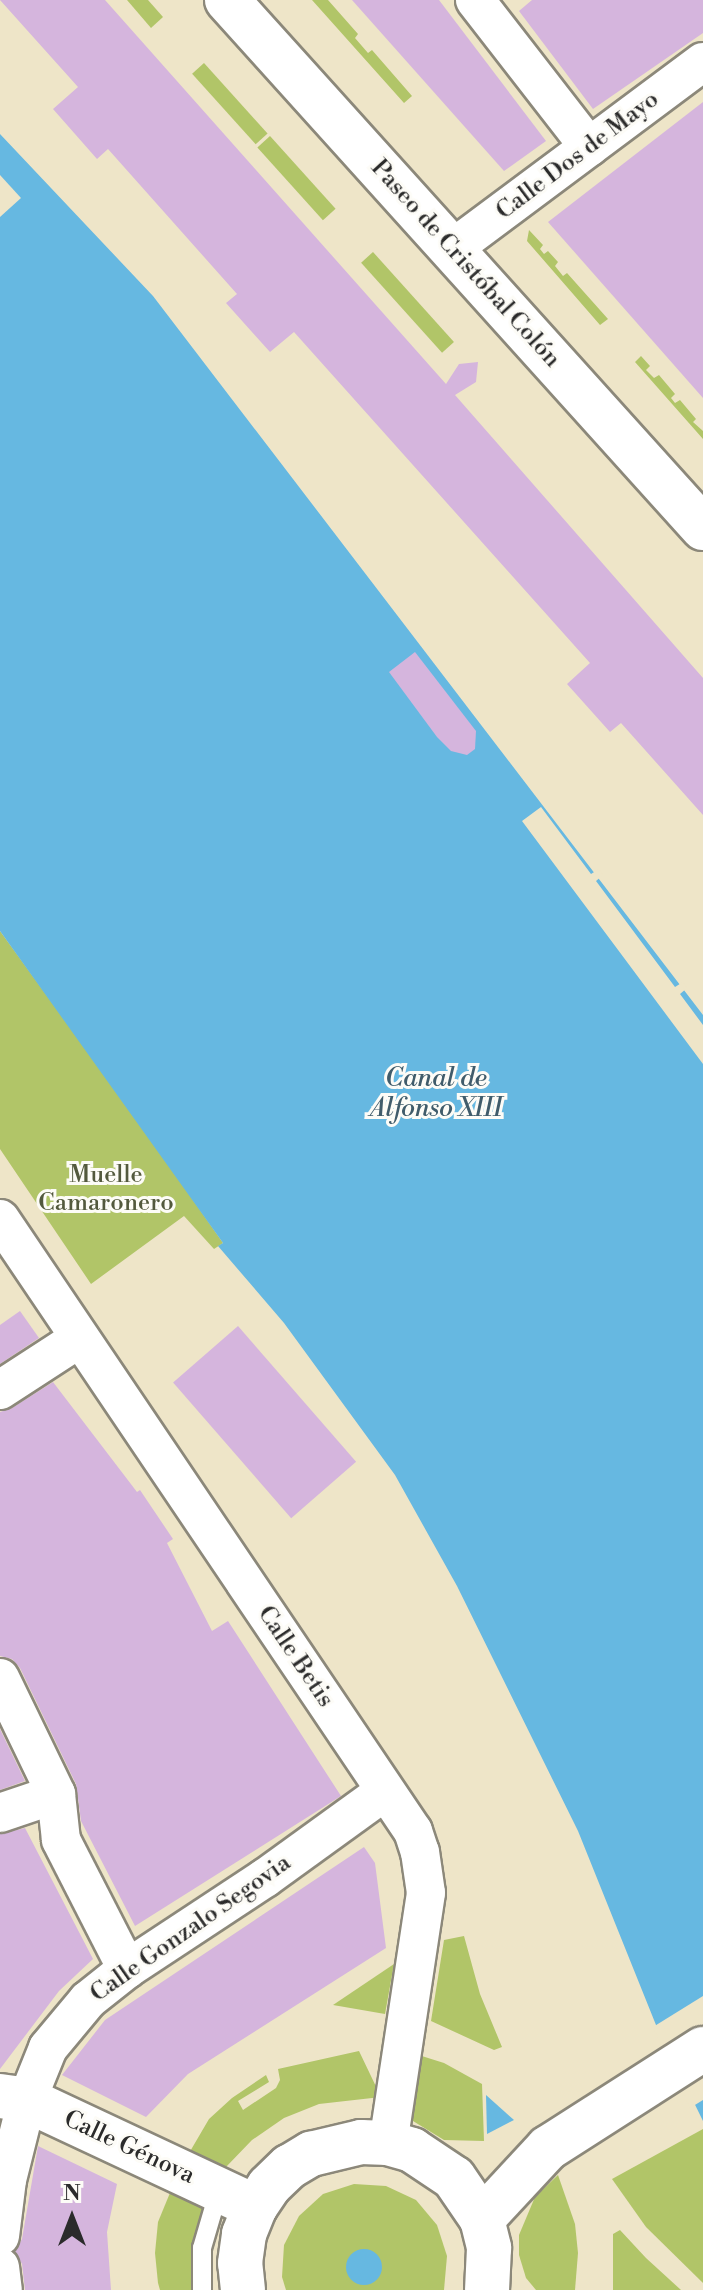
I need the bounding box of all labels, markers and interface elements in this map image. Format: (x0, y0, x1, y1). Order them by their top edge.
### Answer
street label: Calle Dos de Mayo (491, 86, 665, 226)
street label: Paseo de Cristóbal Colón (364, 154, 566, 374)
water label: Canal de Alfonso XIII (370, 1063, 502, 1124)
park label: Muelle Camaronero (38, 1162, 174, 1218)
street label: Calle Betis (251, 1601, 339, 1713)
street label: Calle Gonzalo Segovia (85, 1849, 297, 2009)
street label: Calle Génova (59, 2105, 199, 2191)
north arrow (32, 2178, 112, 2258)
text: N (63, 2180, 81, 2207)

